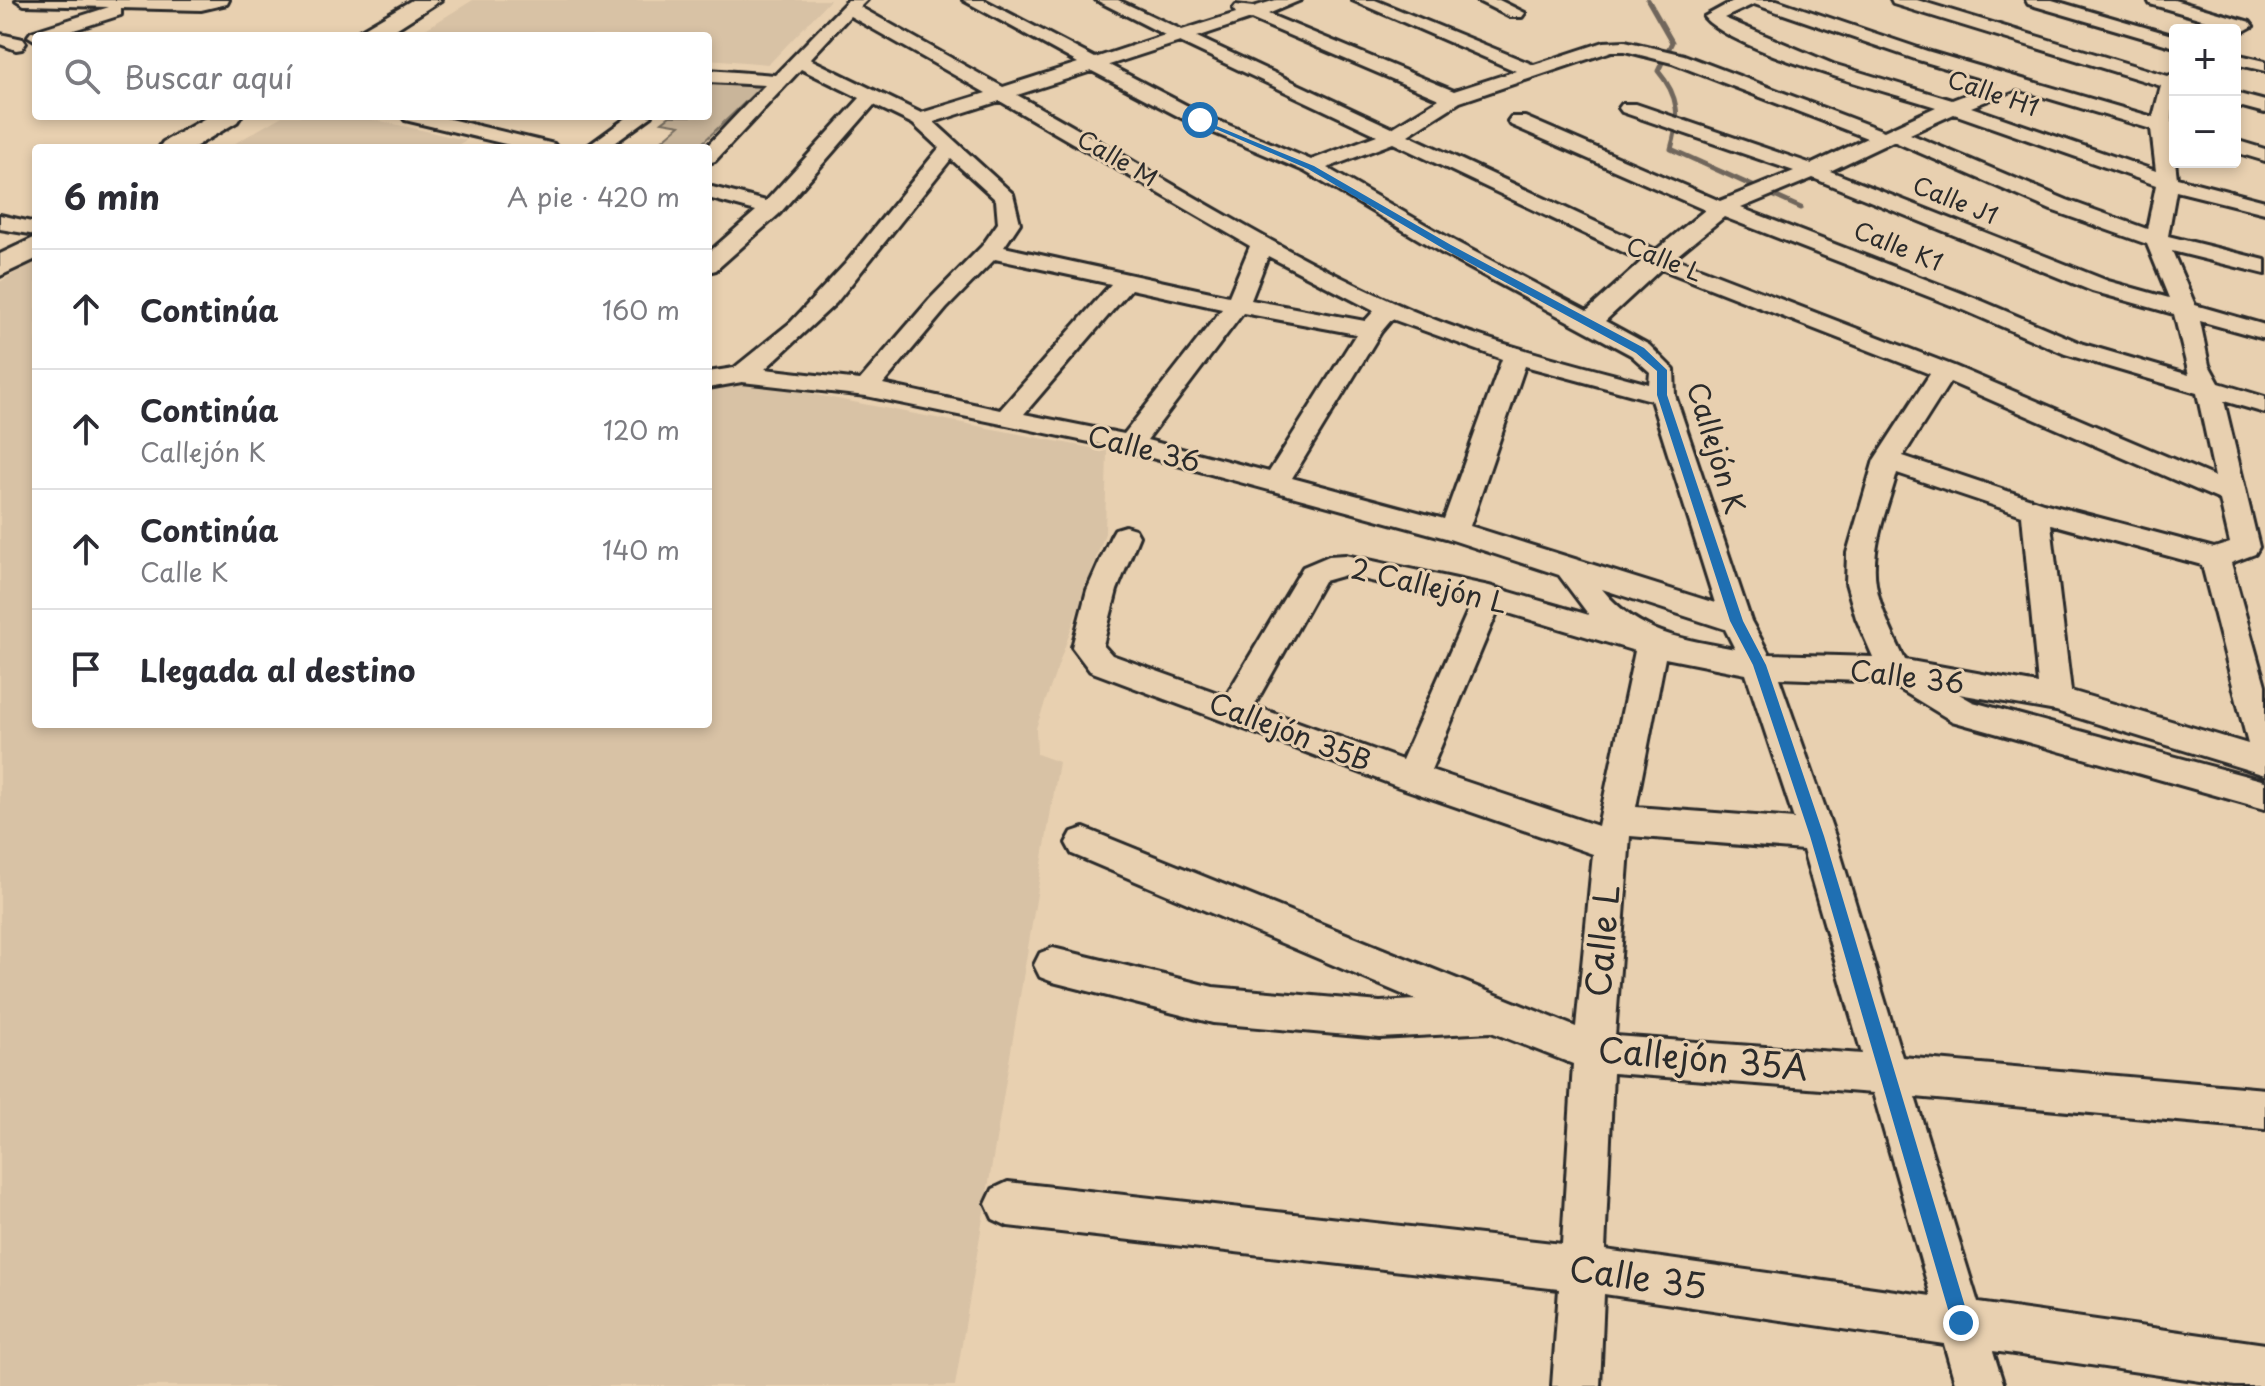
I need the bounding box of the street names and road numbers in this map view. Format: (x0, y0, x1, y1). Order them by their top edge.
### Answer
street label: Calle H1 (1943, 60, 2044, 124)
street label: Calle M (1071, 120, 1165, 195)
street label: Calle J1 (1908, 166, 2004, 232)
street label: Calle K1 (1849, 211, 1949, 279)
street label: Calle L (1621, 227, 1708, 290)
street label: Callejón K (1677, 376, 1758, 519)
street label: Calle 36 (1083, 413, 1205, 482)
street label: 2 Callejón L (1347, 546, 1512, 623)
street label: Calle 36 (1847, 647, 1967, 704)
street label: Callejón 35B (1203, 680, 1378, 781)
street label: Calle L (1570, 883, 1632, 999)
street label: Callejón 35A (1596, 1022, 1810, 1092)
street label: Calle 35 (1566, 1241, 1710, 1311)

